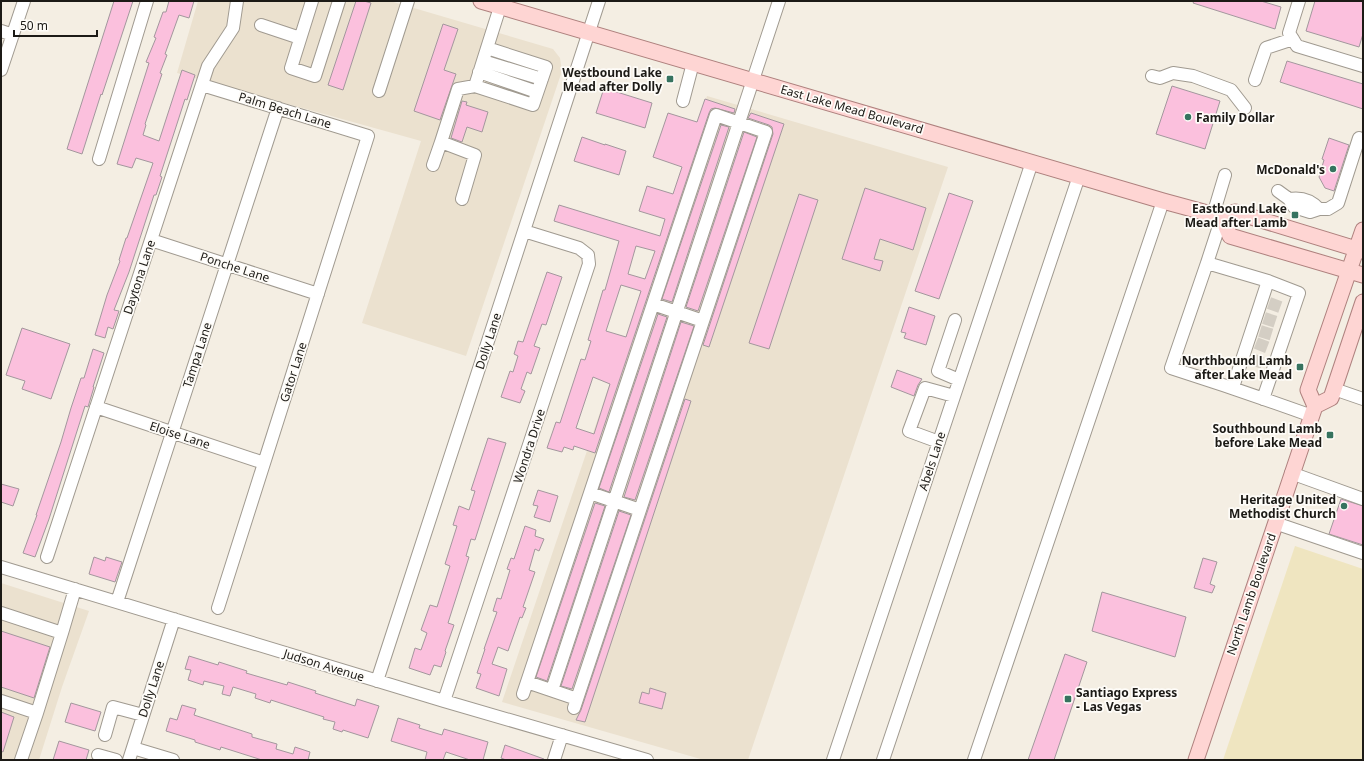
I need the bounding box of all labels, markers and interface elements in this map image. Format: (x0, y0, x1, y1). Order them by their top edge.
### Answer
scale bar (14, 12, 97, 38)
text: 50 m (20, 17, 48, 34)
place label: Westbound Lake Mead after Dolly (562, 64, 662, 95)
marker: Westbound Lake Mead after Dolly (665, 74, 675, 84)
street label: East Lake Mead Boulevard (779, 80, 925, 138)
street label: Palm Beach Lane (237, 88, 334, 132)
place label: Family Dollar (1196, 109, 1275, 126)
marker: Family Dollar (1183, 112, 1193, 122)
place label: McDonald's (1256, 161, 1325, 178)
marker: McDonald's (1328, 164, 1338, 174)
place label: Eastbound Lake Mead after Lamb (1185, 200, 1287, 231)
marker: Eastbound Lake Mead after Lamb (1290, 210, 1300, 220)
street label: Daytona Lane (119, 237, 159, 317)
street label: Ponche Lane (198, 248, 272, 286)
street label: Dolly Lane (471, 310, 505, 372)
street label: Tampa Lane (178, 320, 216, 390)
street label: Gator Lane (275, 340, 311, 404)
place label: Northbound Lamb after Lake Mead (1182, 352, 1292, 383)
marker: Northbound Lamb after Lake Mead (1295, 362, 1305, 372)
street label: Wondra Drive (509, 406, 549, 485)
street label: Eloise Lane (147, 417, 213, 453)
place label: Southbound Lamb before Lake Mead (1213, 420, 1322, 451)
street label: Abels Lane (914, 429, 950, 493)
marker: Southbound Lamb before Lake Mead (1325, 430, 1335, 440)
place label: Heritage United Methodist Church (1229, 491, 1336, 522)
marker: Heritage United Methodist Church (1339, 501, 1349, 511)
street label: North Lamb Boulevard (1222, 531, 1280, 657)
street label: Judson Avenue (281, 644, 367, 685)
street label: Dolly Lane (134, 658, 168, 720)
place label: Santiago Express - Las Vegas (1076, 684, 1177, 715)
marker: Santiago Express - Las Vegas (1063, 694, 1073, 704)

